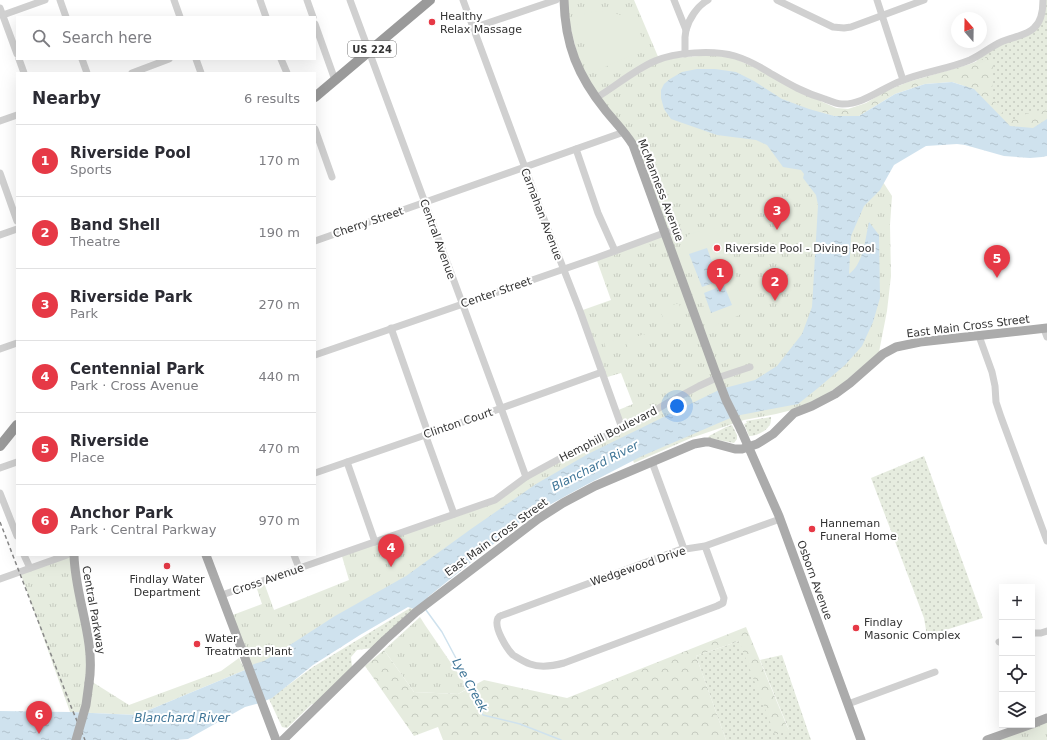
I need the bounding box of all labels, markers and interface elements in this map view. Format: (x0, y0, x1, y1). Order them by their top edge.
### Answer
place label: Healthy Relax Massage (440, 10, 522, 36)
north arrow (951, 12, 987, 48)
search box (16, 16, 316, 60)
marker: Healthy Relax Massage (427, 17, 437, 27)
icon: search (30, 27, 52, 49)
text: Search here (62, 29, 152, 47)
road number: US 224 (348, 41, 396, 57)
text: Nearby (32, 88, 101, 108)
text: 6 results (244, 91, 300, 106)
street label: McManness Avenue (635, 137, 686, 243)
text: Riverside Pool (70, 144, 191, 162)
text: 1 (40, 153, 50, 168)
text: 170 m (258, 153, 300, 168)
text: Sports (70, 162, 112, 177)
street label: Carnahan Avenue (518, 166, 565, 262)
street label: Central Avenue (417, 197, 458, 281)
pin: 3 (764, 197, 790, 230)
street label: Cherry Street (331, 204, 406, 241)
text: Band Shell (70, 216, 160, 234)
text: 2 (40, 225, 50, 240)
text: 190 m (258, 225, 300, 240)
text: Theatre (70, 234, 120, 249)
place label: Riverside Pool - Diving Pool (725, 242, 875, 255)
marker: Riverside Pool - Diving Pool (712, 243, 722, 253)
pin: 5 (984, 245, 1010, 278)
pin: 1 (707, 259, 733, 292)
pin: 2 (762, 268, 788, 301)
street label: Center Street (459, 274, 534, 311)
text: Riverside Park (70, 288, 192, 306)
text: 3 (40, 297, 50, 312)
text: 270 m (258, 297, 300, 312)
text: Park (70, 306, 98, 321)
street label: East Main Cross Street (906, 312, 1031, 341)
text: Centennial Park (70, 360, 204, 378)
text: 4 (40, 369, 50, 384)
text: 440 m (258, 369, 300, 384)
text: Park · Cross Avenue (70, 378, 199, 393)
your location (667, 396, 687, 416)
street label: Hemphill Boulevard (557, 404, 659, 465)
street label: Clinton Court (422, 405, 495, 441)
text: Riverside (70, 432, 149, 450)
water label: Blanchard River (549, 438, 642, 494)
text: 5 (40, 441, 50, 456)
text: 470 m (258, 441, 300, 456)
text: Place (70, 450, 105, 465)
street label: East Main Cross Street (442, 495, 551, 579)
text: Anchor Park (70, 504, 173, 522)
text: 6 (40, 513, 50, 528)
text: 970 m (258, 513, 300, 528)
place label: Hanneman Funeral Home (820, 517, 897, 543)
text: Park · Central Parkway (70, 522, 216, 537)
marker: Hanneman Funeral Home (807, 524, 817, 534)
pin: 4 (378, 534, 404, 567)
street label: Osborn Avenue (794, 539, 835, 622)
street label: Wedgewood Drive (589, 544, 688, 589)
marker: Findlay Water Department (162, 561, 172, 571)
street label: Cross Avenue (231, 561, 306, 598)
street label: Central Parkway (79, 565, 108, 656)
place label: Findlay Water Department (130, 573, 205, 599)
map controls (999, 584, 1035, 728)
button: + (999, 584, 1035, 620)
place label: Findlay Masonic Complex (864, 616, 961, 642)
button: − (999, 620, 1035, 656)
marker: Findlay Masonic Complex (851, 623, 861, 633)
place label: Water Treatment Plant (204, 632, 293, 658)
marker: Water Treatment Plant (192, 639, 202, 649)
water label: Lye Creek (449, 656, 491, 715)
button: locate (999, 656, 1035, 692)
button: layers (999, 692, 1035, 728)
pin: 6 (26, 701, 52, 734)
water label: Blanchard River (134, 711, 231, 725)

